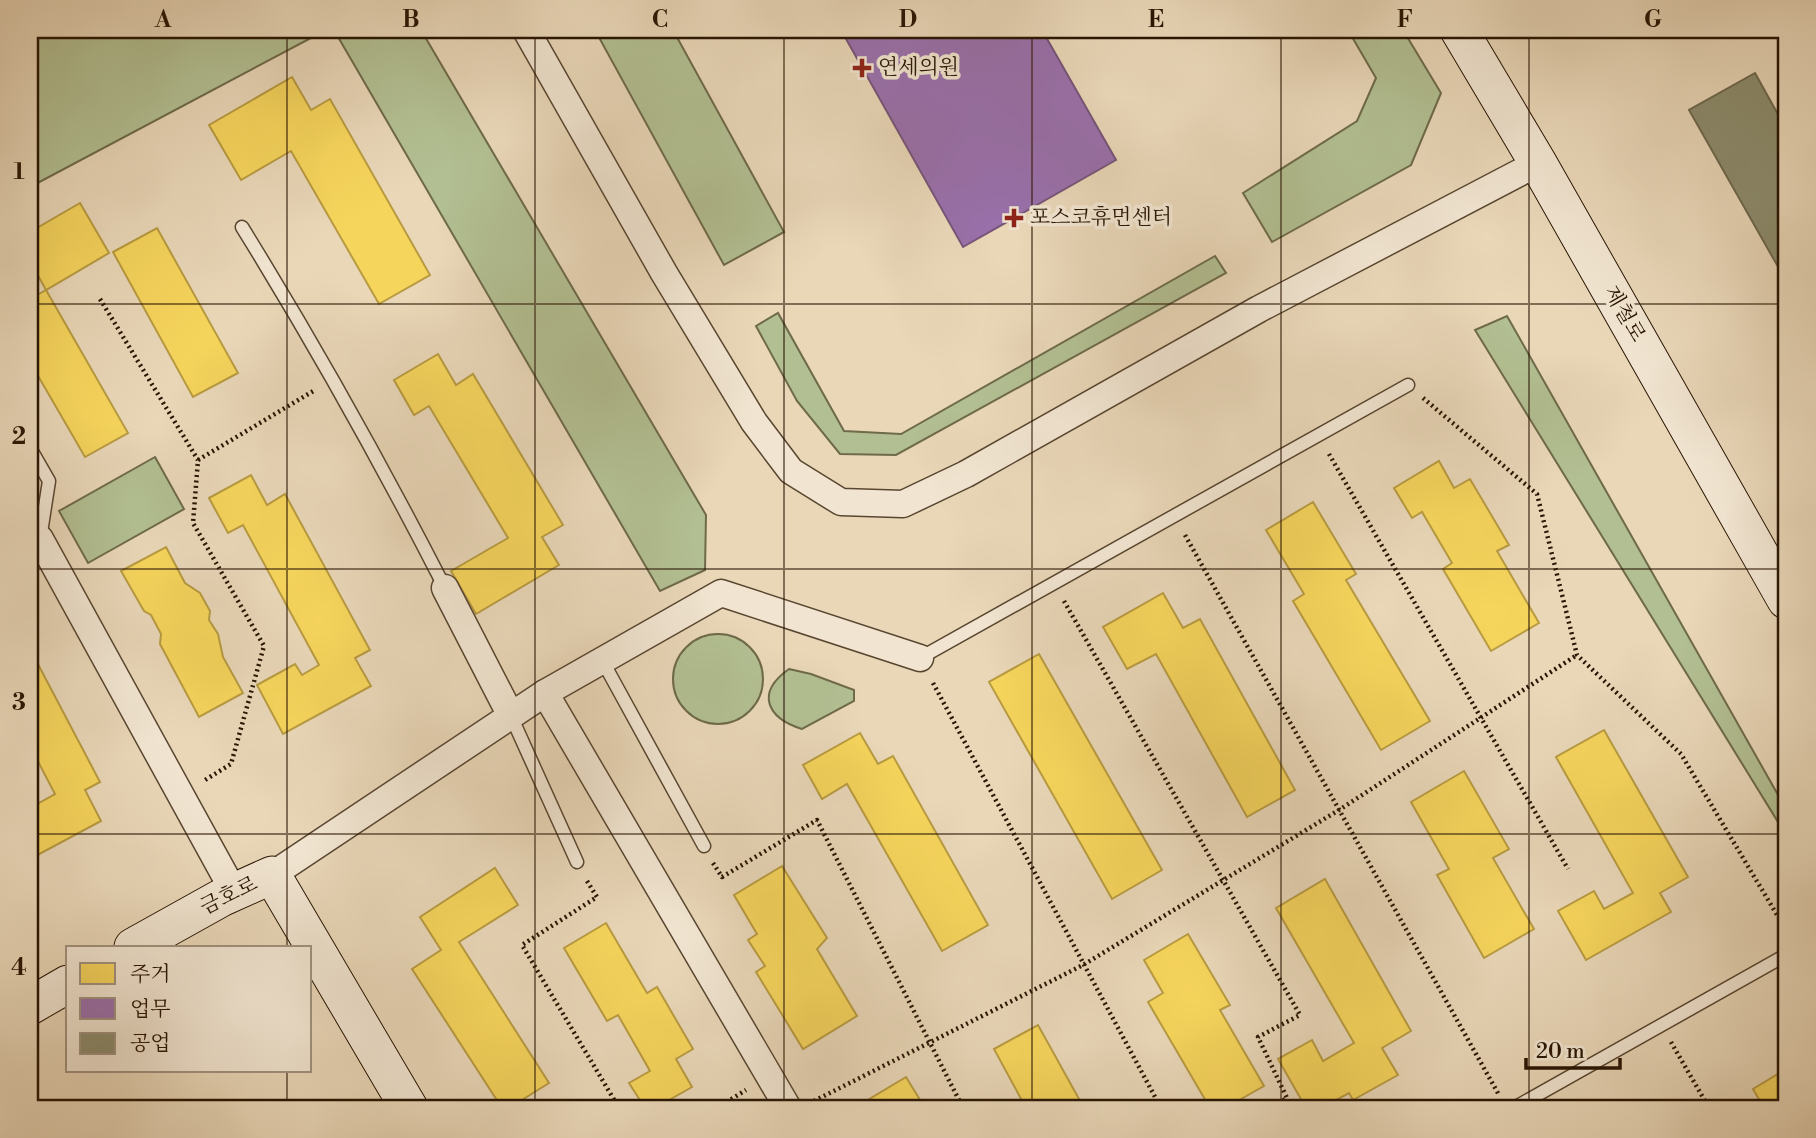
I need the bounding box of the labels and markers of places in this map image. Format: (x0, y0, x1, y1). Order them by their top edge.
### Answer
place label: 연세의원 (878, 55, 959, 81)
marker: 연세의원 (852, 58, 872, 78)
place label: 포스코휴먼센터 (1030, 205, 1172, 231)
marker: 포스코휴먼센터 (1004, 208, 1024, 228)

